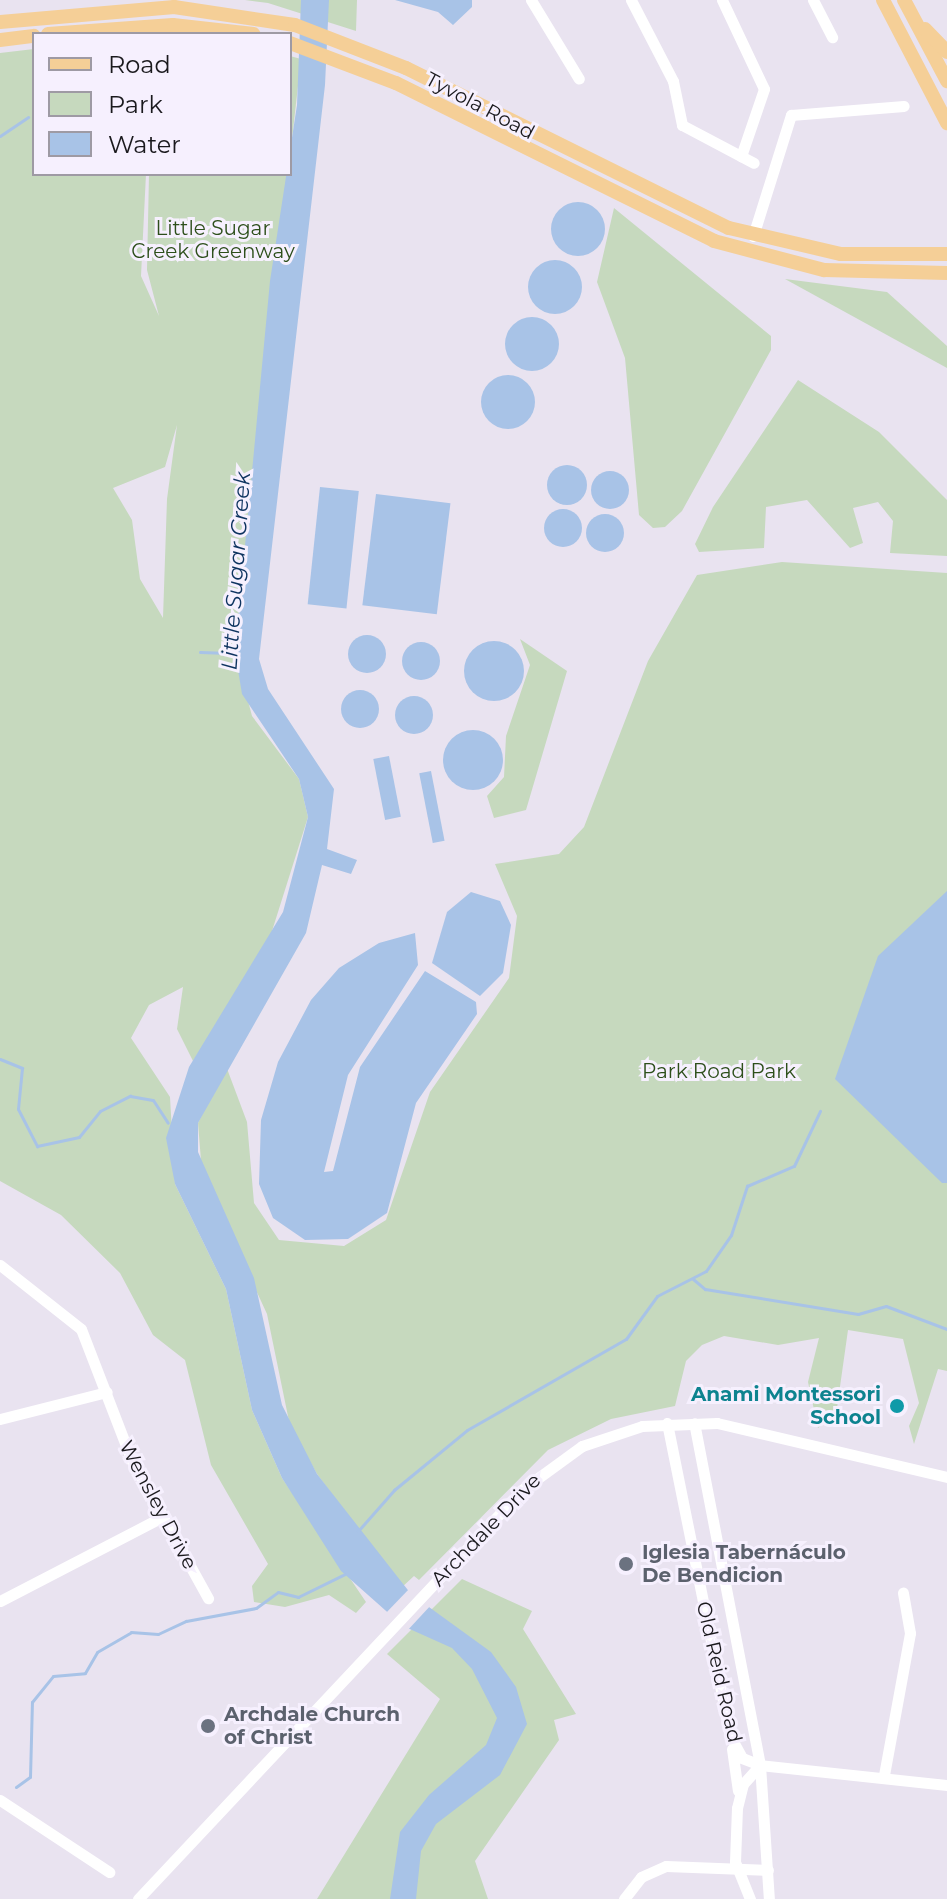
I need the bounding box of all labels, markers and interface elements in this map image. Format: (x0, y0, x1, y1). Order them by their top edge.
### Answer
legend (32, 32, 292, 176)
text: Road (108, 50, 171, 79)
street label: Tyvola Road (421, 67, 539, 145)
text: Park (108, 90, 163, 119)
text: Water (108, 130, 181, 159)
park label: Little Sugar Creek Greenway (131, 217, 295, 264)
water label: Little Sugar Creek (216, 471, 256, 671)
park label: Park Road Park (642, 1059, 796, 1083)
place label: Anami Montessori School (691, 1382, 881, 1429)
marker: Anami Montessori School (888, 1397, 906, 1415)
street label: Wensley Drive (114, 1437, 202, 1573)
street label: Archdale Drive (426, 1469, 546, 1591)
place label: Iglesia Tabernáculo De Bendicion (642, 1540, 846, 1587)
marker: Iglesia Tabernáculo De Bendicion (617, 1555, 635, 1573)
street label: Old Reid Road (691, 1599, 747, 1745)
place label: Archdale Church of Christ (224, 1702, 400, 1749)
marker: Archdale Church of Christ (199, 1717, 217, 1735)

